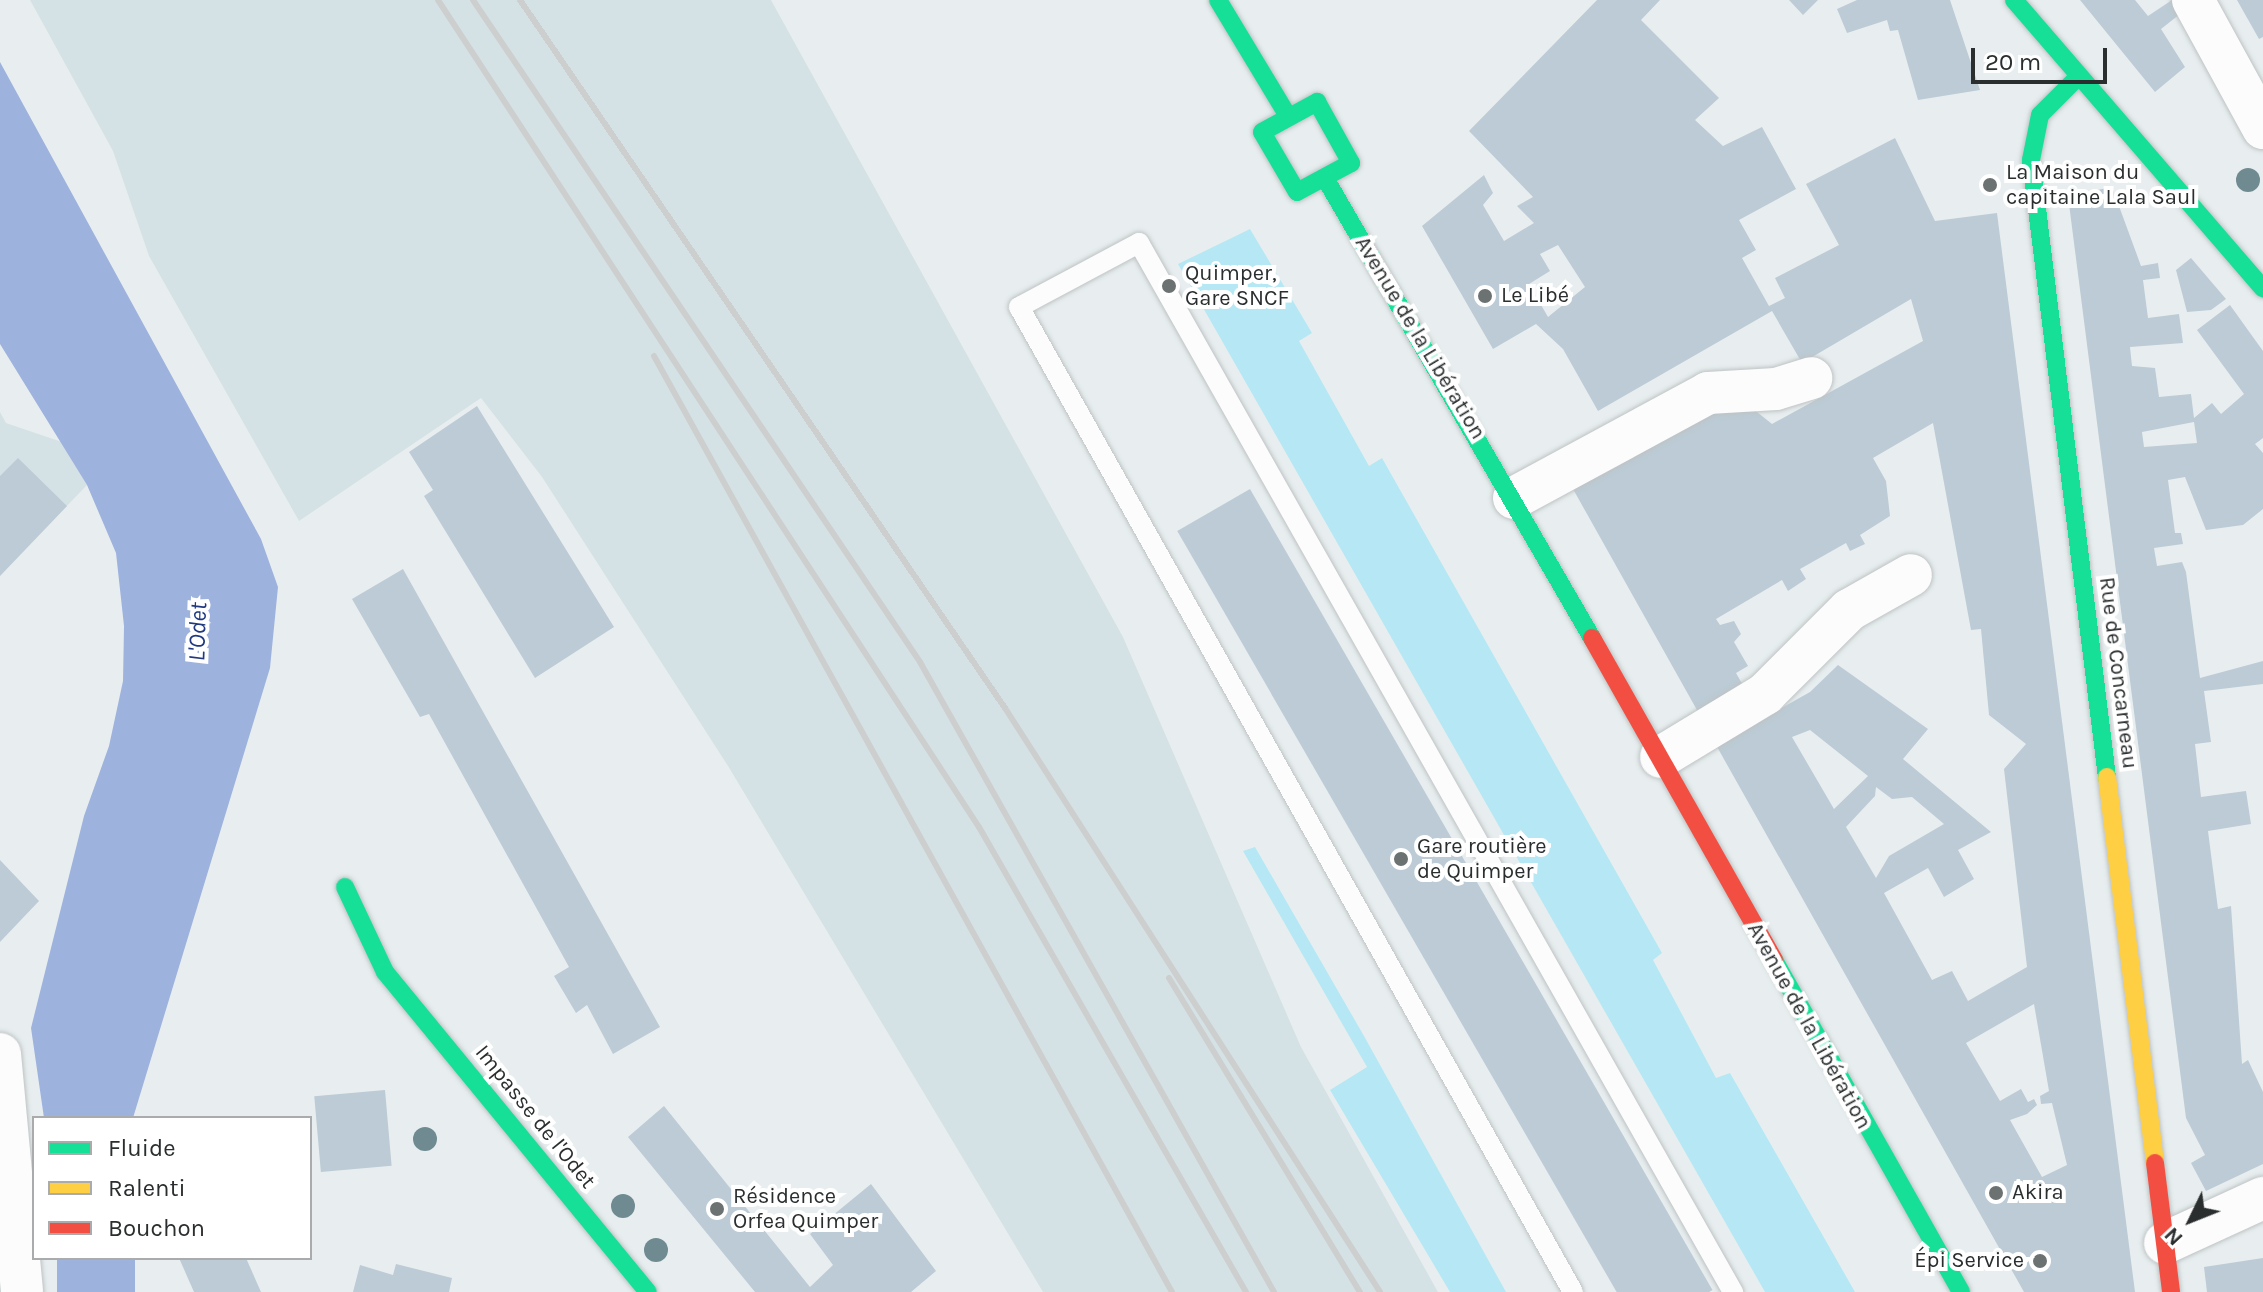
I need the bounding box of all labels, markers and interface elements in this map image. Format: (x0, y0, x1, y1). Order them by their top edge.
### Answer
scale bar (1975, 32, 2111, 82)
text: 20 m (1985, 48, 2041, 76)
place label: La Maison du capitaine Lala Saul (2006, 159, 2196, 210)
marker: La Maison du capitaine Lala Saul (1981, 176, 1999, 194)
street label: Avenue de la Libération (1349, 232, 1491, 444)
place label: Quimper, Gare SNCF (1185, 260, 1289, 312)
marker: Quimper, Gare SNCF (1160, 277, 1178, 295)
place label: Le Libé (1501, 283, 1569, 309)
marker: Le Libé (1476, 287, 1494, 305)
street label: Rue de Concarneau (2093, 576, 2143, 770)
water label: L'Odet (183, 602, 213, 662)
place label: Gare routière de Quimper (1417, 833, 1546, 884)
marker: Gare routière de Quimper (1392, 850, 1410, 868)
street label: Avenue de la Libération (1741, 918, 1877, 1134)
street label: Impasse de l'Odet (469, 1040, 601, 1194)
legend (32, 1116, 312, 1260)
text: Fluide (108, 1134, 176, 1162)
text: Ralenti (108, 1174, 186, 1202)
place label: Akira (2012, 1180, 2064, 1206)
north arrow (2151, 1180, 2231, 1260)
place label: Résidence Orfea Quimper (733, 1183, 878, 1234)
marker: Akira (1987, 1184, 2005, 1202)
marker: Résidence Orfea Quimper (708, 1200, 726, 1218)
text: Bouchon (108, 1214, 205, 1242)
text: N (2159, 1222, 2188, 1251)
place label: Épi Service (1914, 1248, 2024, 1274)
marker: Épi Service (2031, 1252, 2049, 1270)

